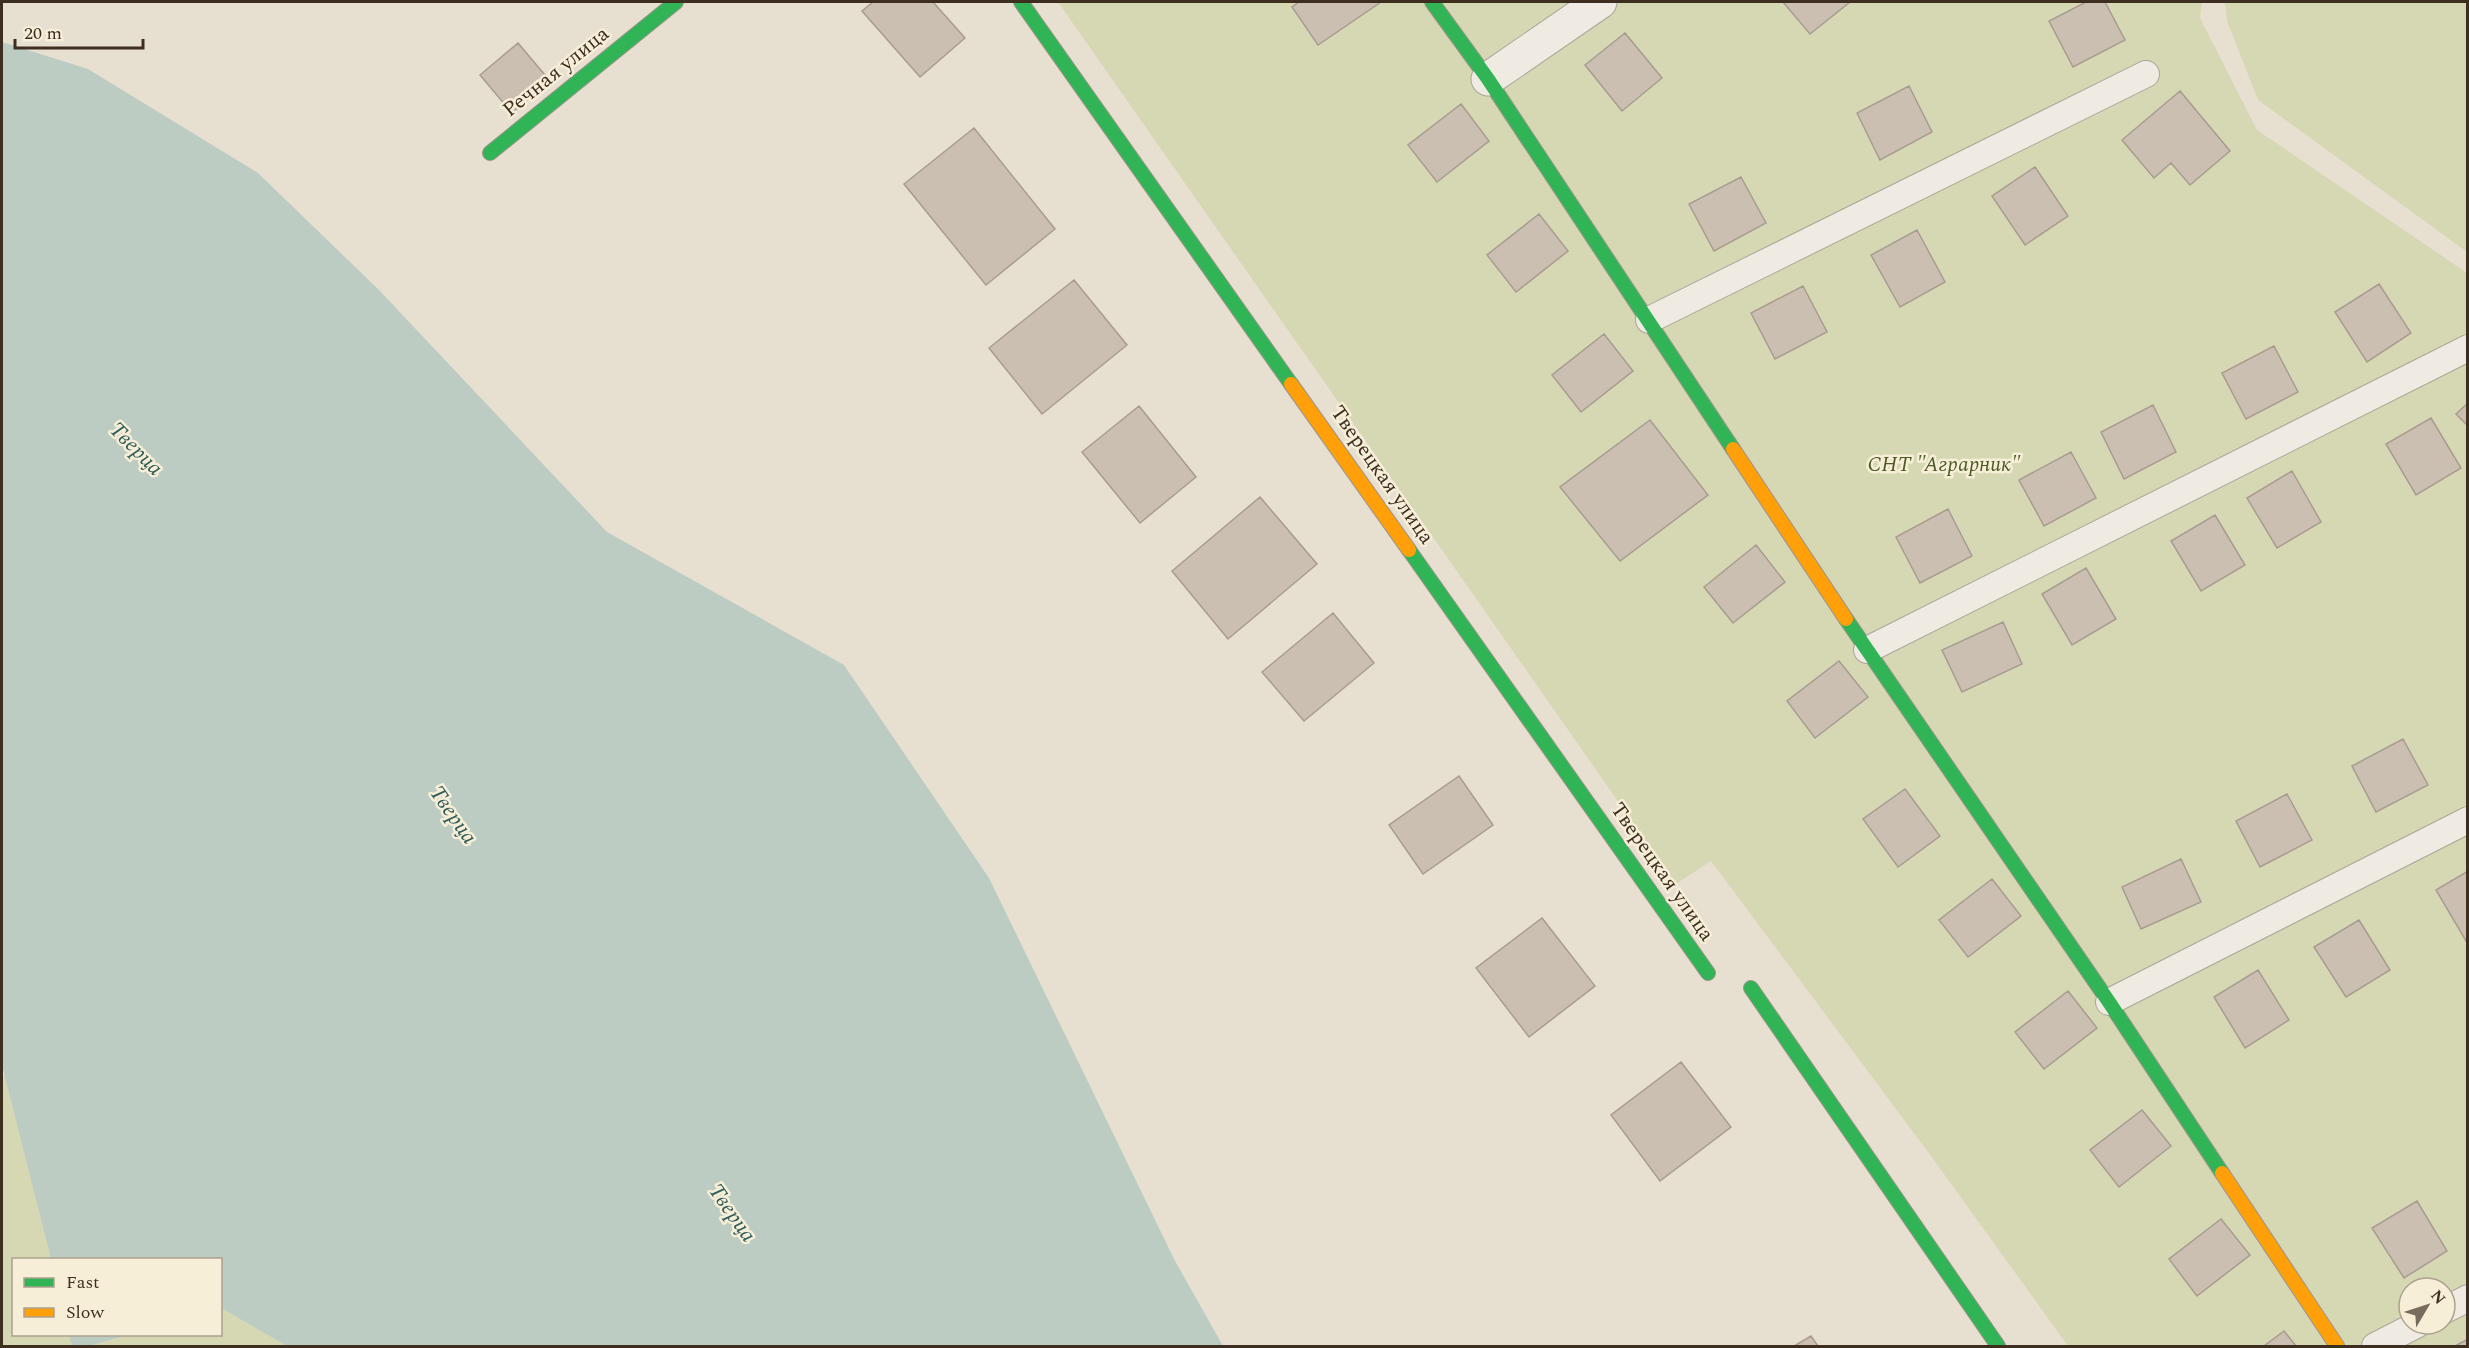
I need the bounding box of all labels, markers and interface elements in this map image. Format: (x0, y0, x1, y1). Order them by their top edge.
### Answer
scale bar (15, 12, 142, 50)
street label: Речная улица (496, 18, 617, 125)
text: 20 m (24, 20, 62, 47)
street label: Тверецкая улица (1322, 399, 1442, 552)
water label: Тверца (101, 414, 171, 484)
park label: СНТ "Аграрник" (1868, 449, 2021, 481)
water label: Тверца (421, 779, 485, 851)
street label: Тверецкая улица (1602, 796, 1722, 949)
water label: Тверца (700, 1177, 764, 1249)
legend (12, 1258, 222, 1336)
text: Fast (66, 1269, 99, 1296)
north arrow (2397, 1276, 2457, 1336)
text: N (2424, 1285, 2451, 1310)
text: Slow (66, 1299, 105, 1326)

